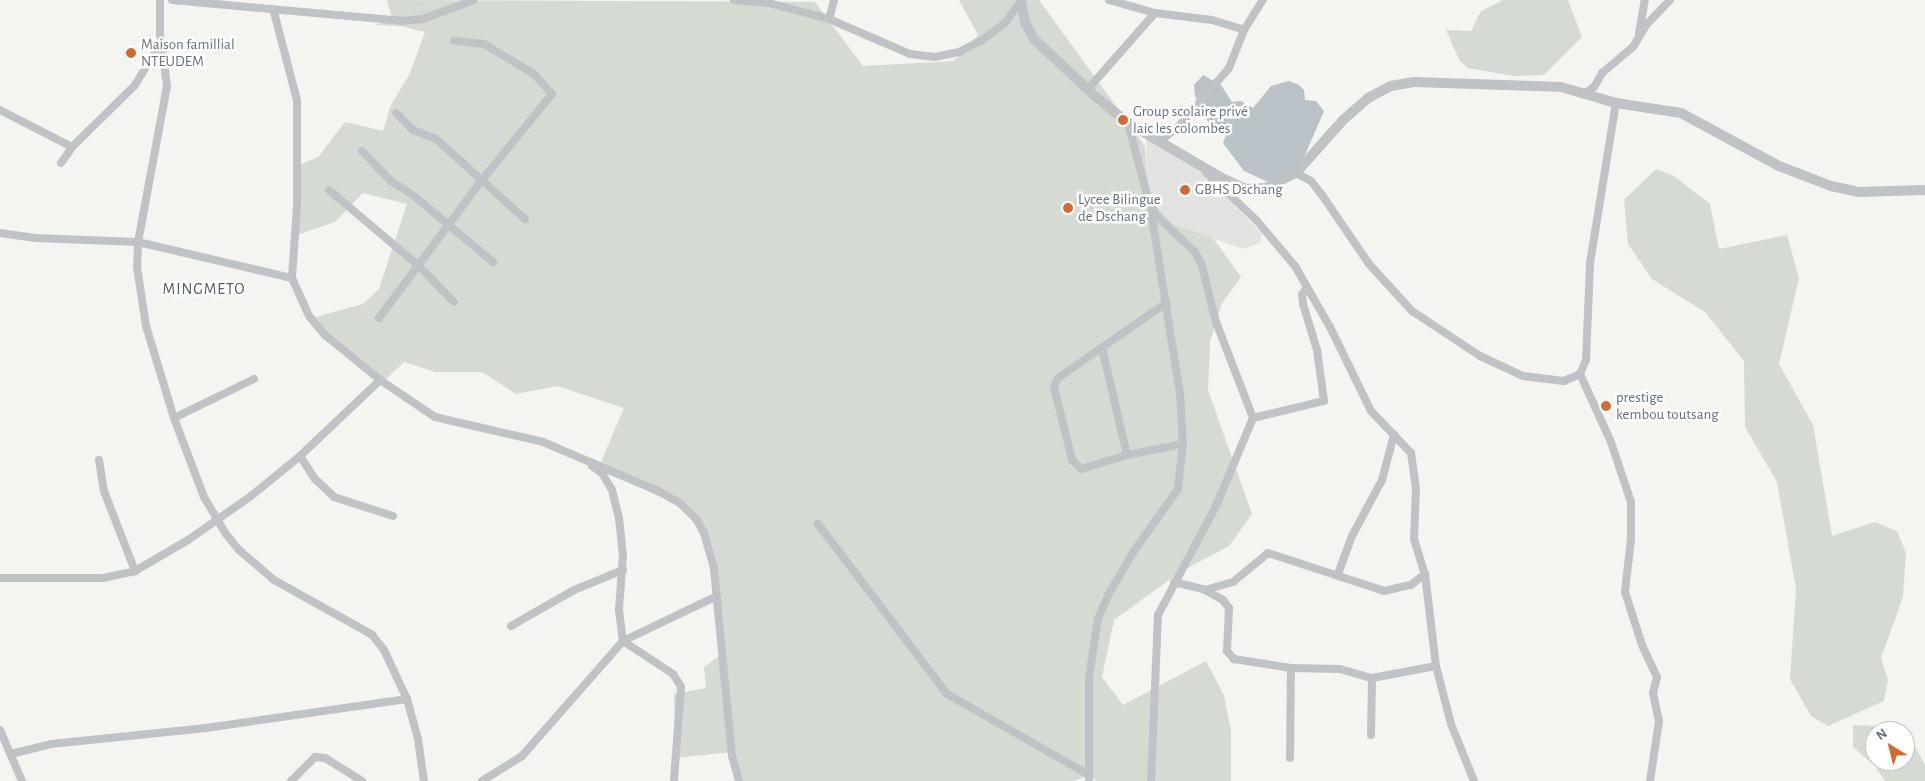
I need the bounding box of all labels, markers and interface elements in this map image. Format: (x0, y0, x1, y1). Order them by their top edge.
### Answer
place label: Maison famillial NTEUDEM (141, 35, 235, 70)
marker: Maison famillial NTEUDEM (125, 47, 137, 59)
place label: Group scolaire privé laic les colombes (1133, 102, 1248, 137)
marker: Group scolaire privé laic les colombes (1117, 114, 1129, 126)
place label: GBHS Dschang (1195, 181, 1283, 199)
marker: GBHS Dschang (1179, 184, 1191, 196)
place label: Lycee Bilingue de Dschang (1078, 190, 1161, 225)
marker: Lycee Bilingue de Dschang (1062, 202, 1074, 214)
district label: MINGMETO (162, 279, 246, 299)
place label: prestige kembou toutsang (1616, 388, 1718, 423)
marker: prestige kembou toutsang (1600, 400, 1612, 412)
north arrow (1865, 721, 1915, 771)
text: N (1874, 726, 1890, 743)

